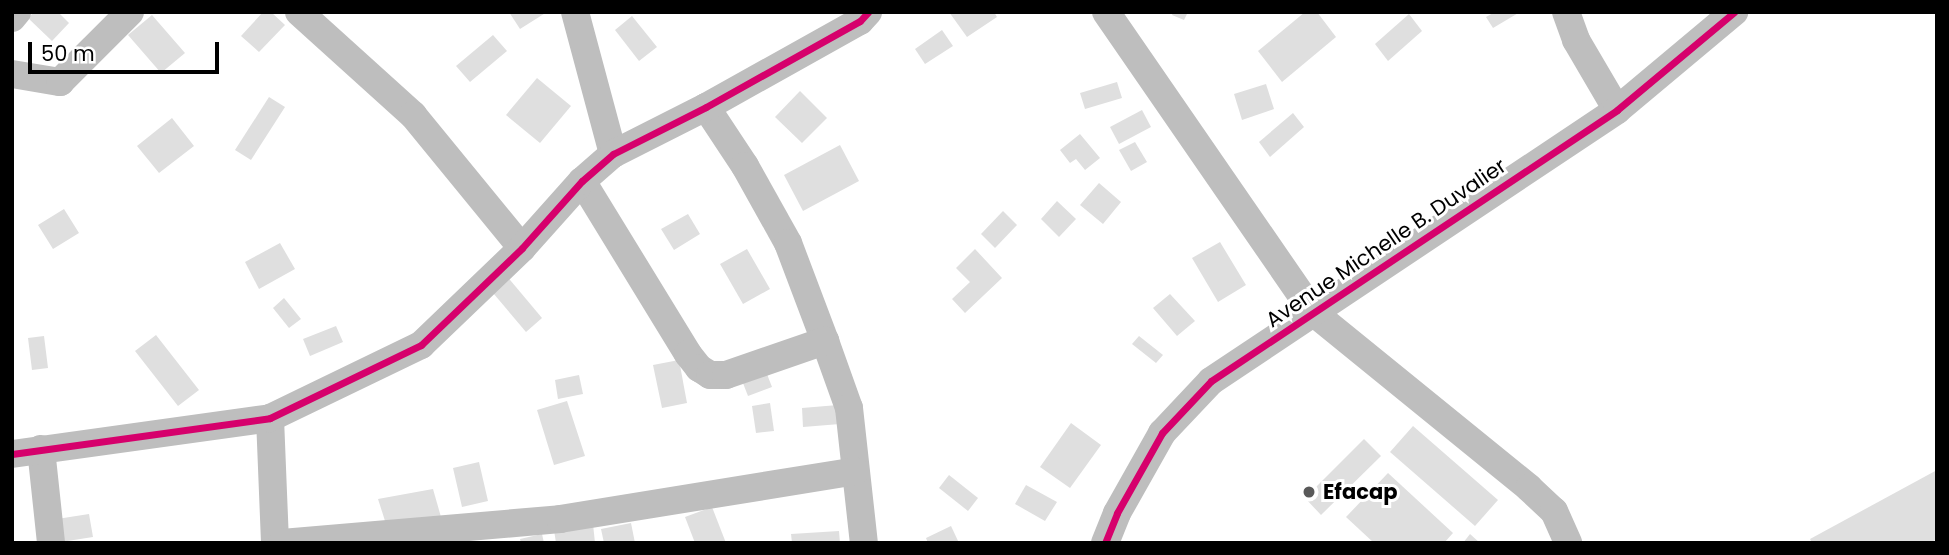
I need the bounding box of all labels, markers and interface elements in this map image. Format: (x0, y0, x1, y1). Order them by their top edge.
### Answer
scale bar (32, 28, 222, 72)
text: 50 m (41, 39, 95, 68)
street label: Avenue Michelle B. Duvalier (1261, 153, 1511, 333)
place label: Efacap (1323, 479, 1397, 505)
marker: Efacap (1301, 484, 1317, 500)

